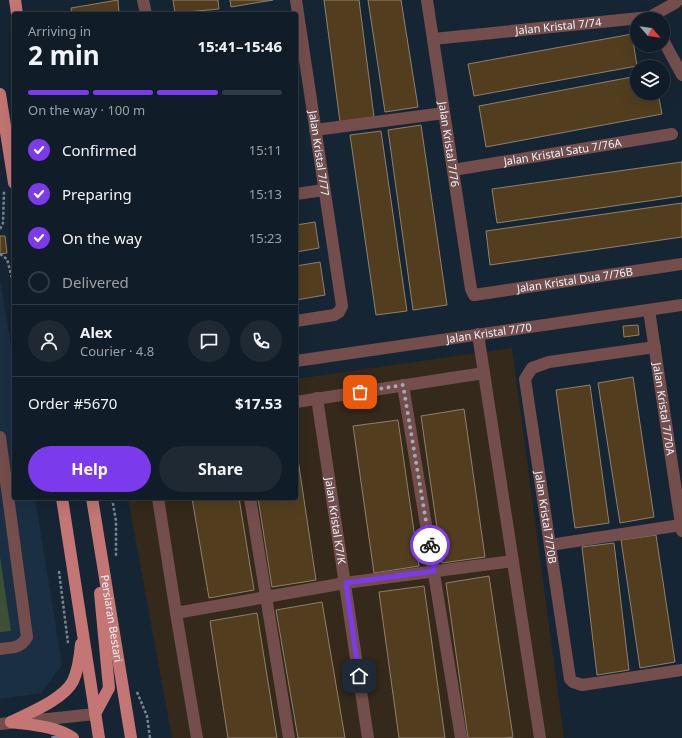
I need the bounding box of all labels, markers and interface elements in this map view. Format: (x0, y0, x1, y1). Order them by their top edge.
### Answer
north arrow (630, 12, 670, 52)
map controls (630, 12, 670, 100)
street label: Jalan Kristal 7/74 (514, 14, 603, 38)
text: Arriving in (28, 22, 91, 40)
text: 15:41–15:46 (197, 36, 282, 56)
text: 2 min (28, 37, 100, 73)
button: layers (630, 60, 670, 100)
street label: Jalan Kristal 7/76 (435, 100, 463, 188)
text: On the way · 100 m (28, 101, 145, 119)
street label: Jalan Kristal 7/77 (306, 108, 333, 197)
street label: Jalan Kristal Satu 7/76A (501, 134, 623, 169)
icon: check (28, 139, 50, 161)
text: Confirmed (62, 140, 137, 160)
text: 15:11 (249, 141, 282, 159)
icon: check (28, 183, 50, 205)
text: Preparing (62, 184, 132, 204)
text: 15:13 (249, 185, 282, 203)
icon: check (28, 227, 50, 249)
text: On the way (62, 228, 142, 248)
text: 15:23 (249, 229, 282, 247)
street label: Jalan Kristal Dua 7/76B (515, 263, 634, 296)
text: Delivered (62, 272, 129, 292)
street label: Jalan Kristal 7/70 (444, 319, 533, 346)
button: person (28, 320, 70, 362)
button: chat (188, 320, 230, 362)
button: phone (240, 320, 282, 362)
text: Alex (80, 322, 112, 342)
text: Courier · 4.8 (80, 342, 154, 360)
street label: Jalan Kristal 7/70A (650, 361, 679, 457)
pin (343, 375, 377, 409)
icon: bag (349, 381, 371, 403)
text: Order #5670 (28, 393, 117, 413)
text: $17.53 (235, 393, 282, 413)
button: Help (28, 446, 151, 492)
button: Share (159, 446, 282, 492)
street label: Jalan Kristal 7/70B (532, 469, 561, 565)
street label: Jalan Kristal K7/K (322, 475, 350, 565)
courier (410, 525, 450, 565)
icon: bike (419, 534, 441, 556)
street label: Persiaran Bestari (98, 574, 127, 663)
pin (342, 659, 376, 693)
icon: home (348, 665, 370, 687)

